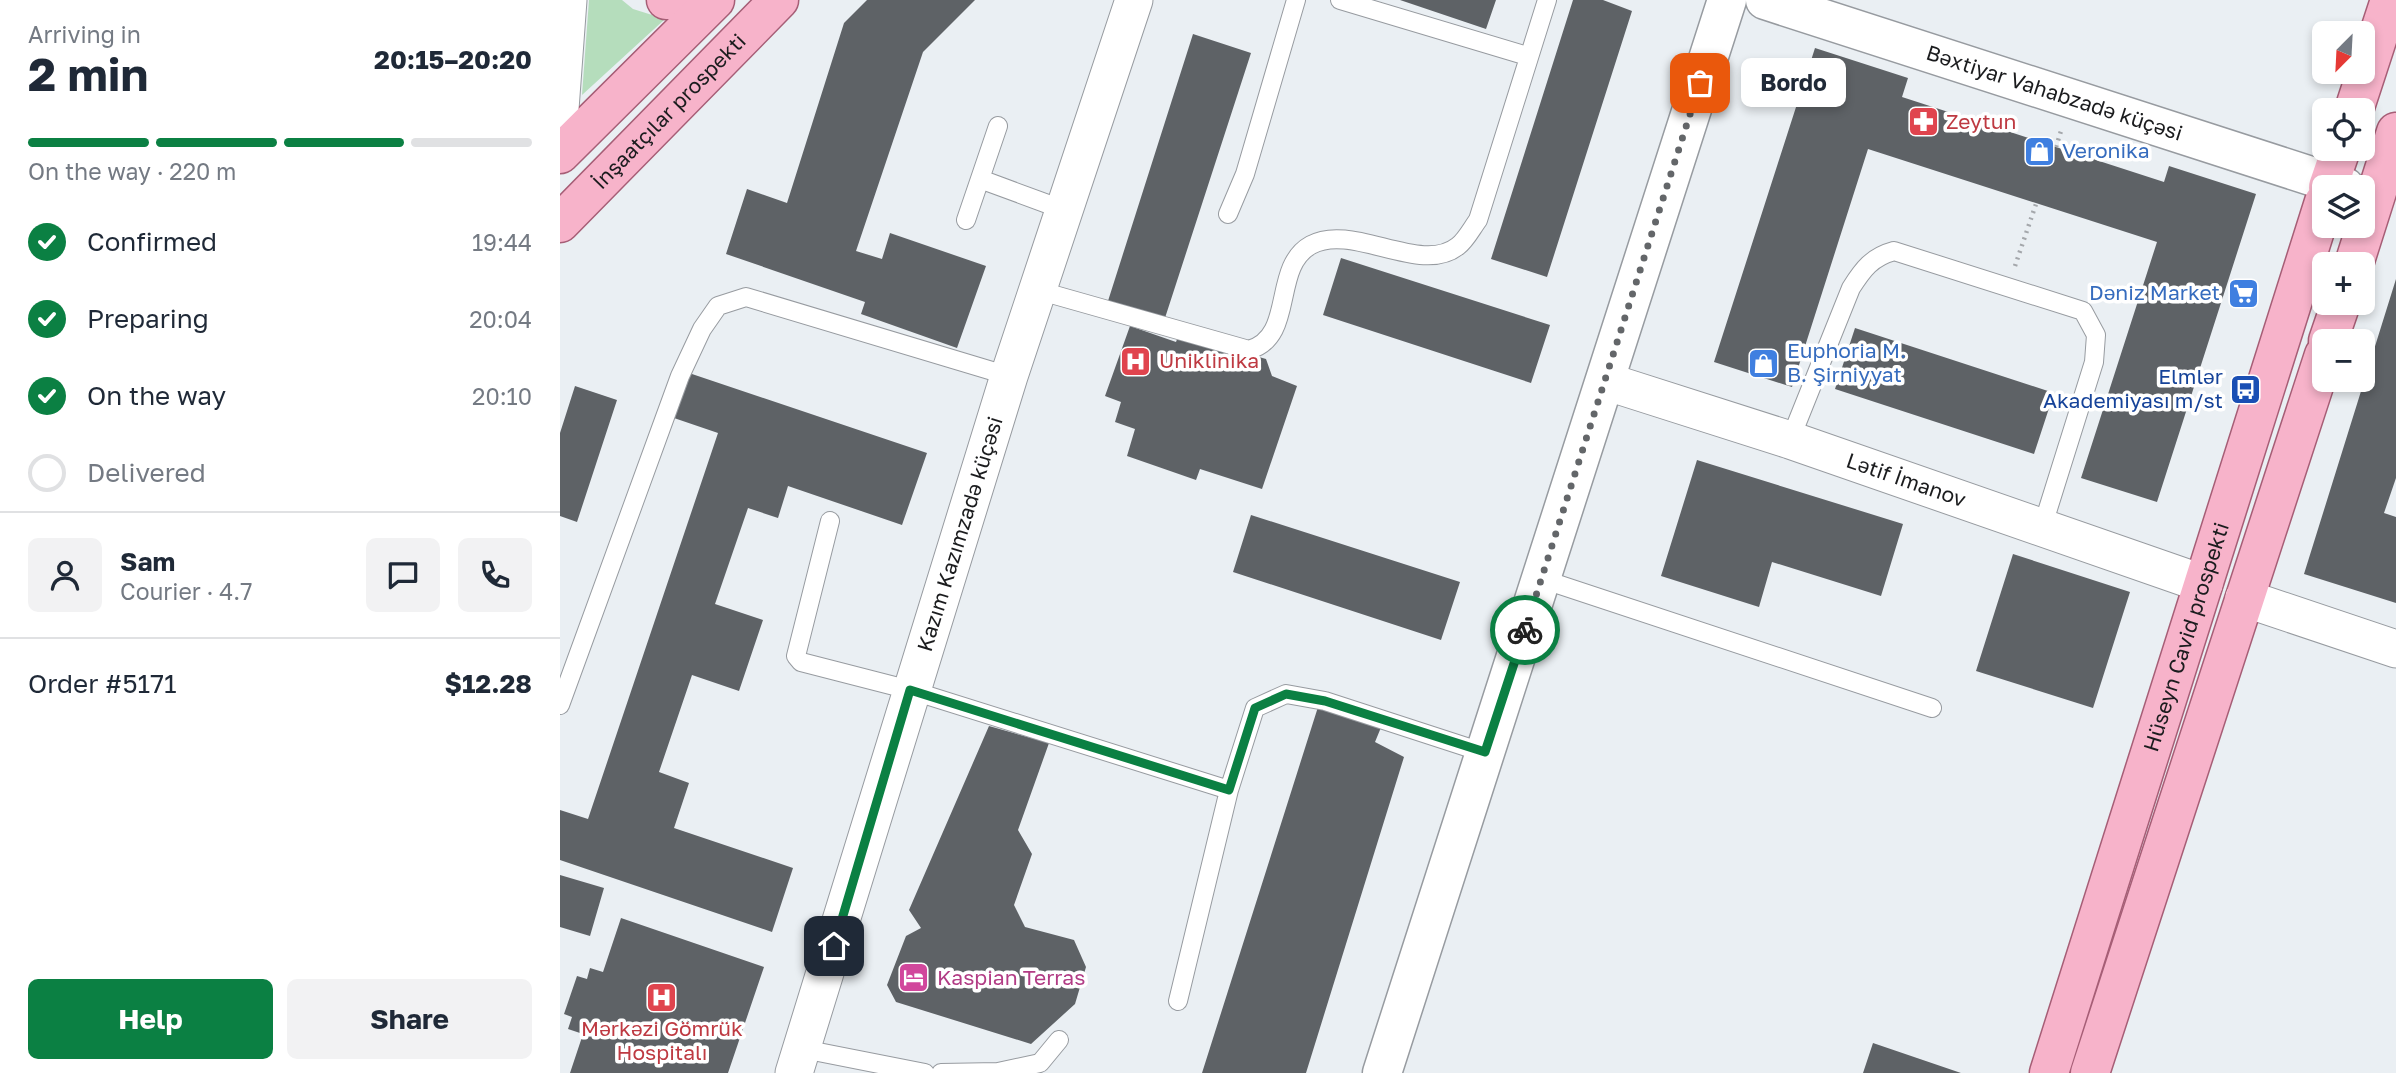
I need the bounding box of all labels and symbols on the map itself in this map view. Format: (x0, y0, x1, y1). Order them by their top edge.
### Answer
north arrow (2312, 21, 2375, 84)
street label: İnşaatçılar prospekti (586, 28, 751, 194)
street label: Bəxtiyar Vahabzadə küçəsi (1923, 39, 2186, 146)
pin (1670, 53, 1730, 113)
callout: Bordo (1742, 58, 1847, 108)
pharmacy icon: Zeytun (1906, 105, 1940, 139)
place label: Zeytun (1946, 108, 2016, 134)
shop icon: Veronika (2022, 134, 2056, 168)
place label: Veronika (2062, 137, 2150, 163)
supermarket icon: Dəniz Market (2226, 276, 2260, 310)
place label: Dəniz Market (2089, 279, 2220, 305)
place label: Euphoria M. B. Şirniyyat (1787, 337, 1906, 387)
hospital icon: Uniklinika (1119, 344, 1153, 378)
shop icon: Euphoria M. B. Şirniyyat (1747, 346, 1781, 380)
place label: Uniklinika (1159, 347, 1259, 373)
place label: Elmlər Akademiyası m/st (2043, 363, 2223, 413)
bus stop icon: Elmlər Akademiyası m/st (2229, 372, 2263, 406)
street label: Kazım Kazımzadə küçəsi (911, 413, 1008, 654)
street label: Lətif İmanov (1843, 447, 1970, 512)
street label: Hüseyn Cavid prospekti (2137, 519, 2234, 755)
courier (1490, 595, 1560, 665)
pin (804, 916, 864, 976)
hotel icon: Kaspian Terras (897, 961, 931, 995)
place label: Kaspian Terras (937, 964, 1085, 990)
hospital icon: Mərkəzi Gömrük Hospitalı (645, 980, 679, 1014)
place label: Mərkəzi Gömrük Hospitalı (581, 1015, 743, 1065)

